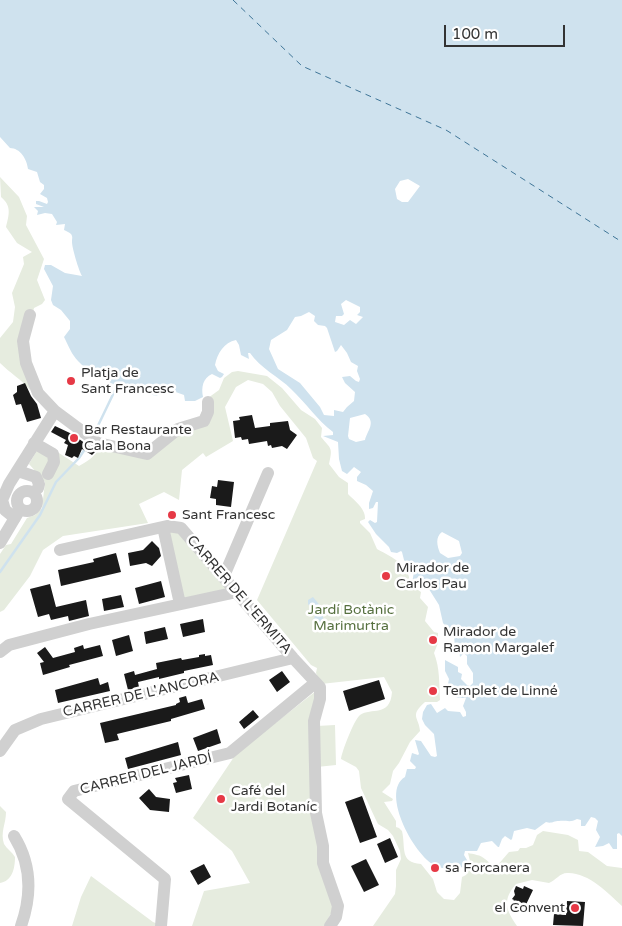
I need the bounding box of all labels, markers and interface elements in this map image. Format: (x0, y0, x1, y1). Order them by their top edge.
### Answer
scale bar (447, 15, 568, 47)
text: 100 m (452, 25, 498, 43)
place label: Platja de Sant Francesc (81, 365, 174, 398)
marker: Platja de Sant Francesc (65, 375, 77, 387)
place label: Bar Restaurante Cala Bona (84, 422, 192, 454)
marker: Bar Restaurante Cala Bona (68, 432, 80, 444)
place label: Sant Francesc (182, 507, 275, 523)
marker: Sant Francesc (166, 509, 178, 521)
street label: CARRER DE L'ERMITA (183, 532, 295, 658)
place label: Mirador de Carlos Pau (396, 560, 469, 592)
marker: Mirador de Carlos Pau (380, 570, 392, 582)
park label: Jardí Botànic Marimurtra (308, 602, 394, 634)
place label: Mirador de Ramon Margalef (443, 624, 554, 656)
marker: Mirador de Ramon Margalef (427, 634, 439, 646)
street label: CARRER DE L'ANCORA (61, 669, 221, 721)
place label: Templet de Linné (443, 683, 558, 699)
marker: Templet de Linné (427, 685, 439, 697)
street label: CARRER DEL JARDÍ (78, 749, 214, 799)
place label: Café del Jardi Botaníc (231, 783, 317, 816)
marker: Café del Jardi Botaníc (215, 793, 227, 805)
place label: sa Forcanera (445, 860, 530, 876)
marker: sa Forcanera (429, 862, 441, 874)
place label: el Convent (495, 900, 565, 916)
marker: el Convent (569, 902, 581, 914)

